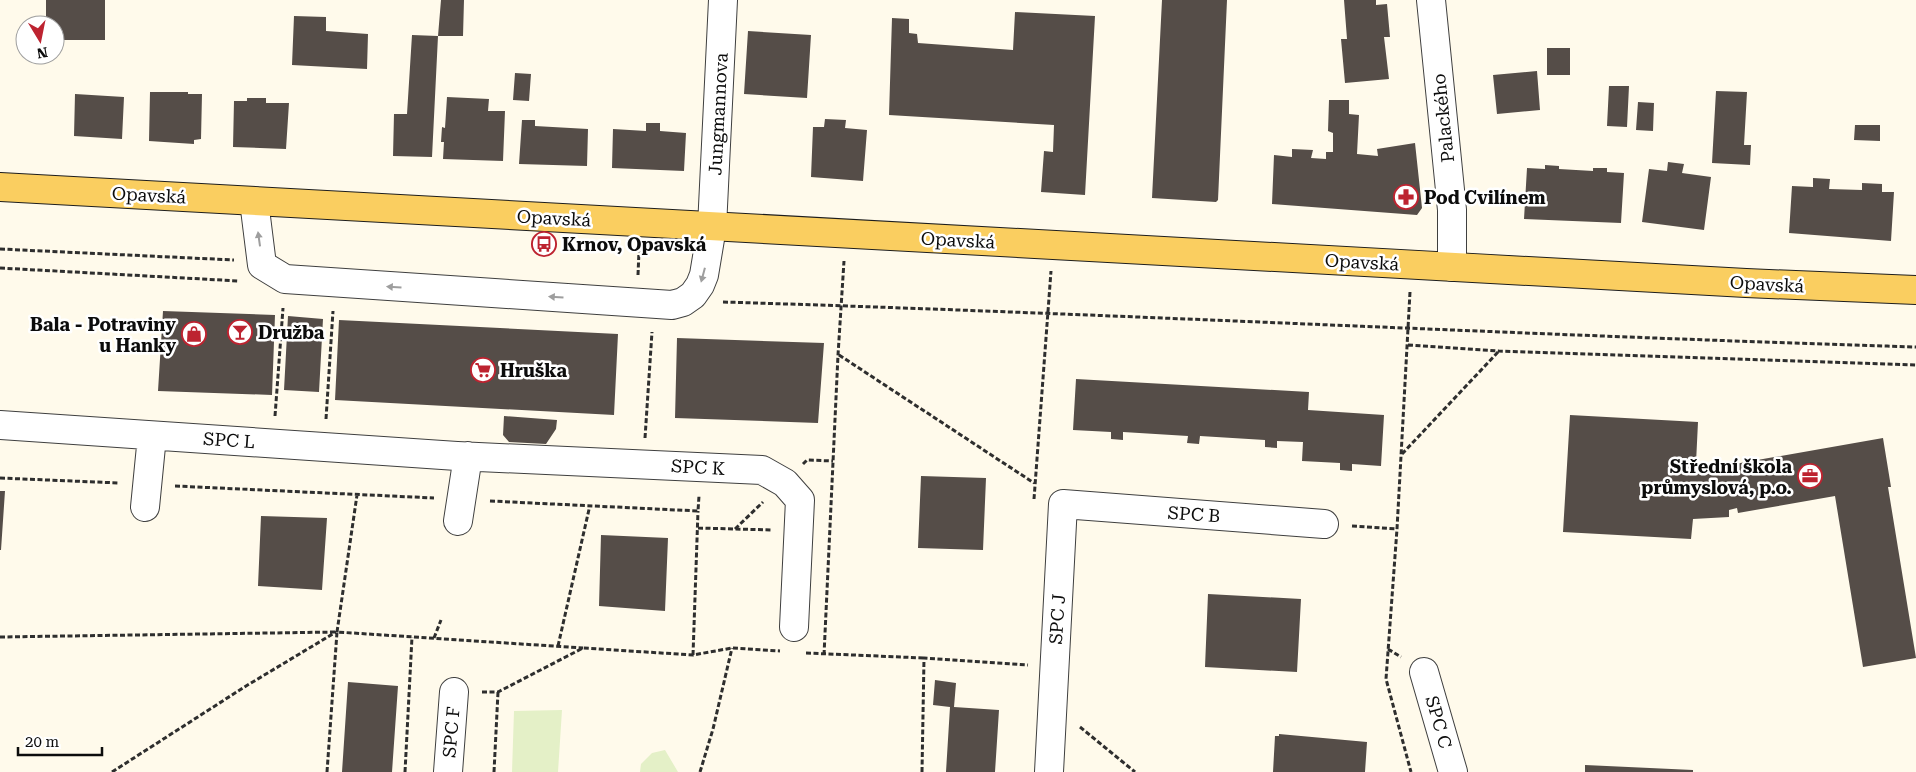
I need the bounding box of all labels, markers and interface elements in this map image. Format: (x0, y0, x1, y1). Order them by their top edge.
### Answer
north arrow (15, 15, 65, 65)
text: N (35, 44, 49, 62)
street label: Jungmannova (704, 52, 732, 176)
street label: Palackého (1428, 72, 1458, 164)
street label: Opavská (111, 183, 187, 207)
pharmacy icon: Pod Cvilínem (1393, 184, 1419, 210)
place label: Pod Cvilínem (1424, 187, 1546, 208)
street label: Opavská (516, 206, 592, 230)
street label: Opavská (920, 228, 996, 252)
one-way arrow (255, 231, 263, 247)
bus stop icon: Krnov, Opavská (531, 231, 557, 257)
place label: Krnov, Opavská (562, 234, 707, 255)
street label: Opavská (1324, 250, 1400, 274)
one-way arrow (699, 268, 707, 283)
street label: Opavská (1729, 272, 1805, 296)
one-way arrow (386, 282, 402, 290)
one-way arrow (548, 293, 564, 301)
place label: Bala - Potraviny u Hanky (30, 314, 176, 356)
bar icon: Družba (227, 319, 253, 345)
shop icon: Bala - Potraviny u Hanky (181, 321, 207, 347)
place label: Družba (258, 322, 325, 343)
supermarket icon: Hruška (470, 357, 496, 383)
place label: Hruška (500, 360, 568, 381)
street label: SPC L (202, 428, 256, 452)
street label: SPC K (671, 455, 725, 479)
place label: Střední škola průmyslová, p.o. (1641, 456, 1792, 498)
office icon: Střední škola průmyslová, p.o. (1797, 463, 1823, 489)
street label: SPC B (1167, 502, 1221, 526)
street label: SPC J (1045, 593, 1069, 645)
street label: SPC C (1422, 693, 1457, 751)
street label: SPC F (438, 705, 464, 759)
scale bar (18, 724, 101, 756)
text: 20 m (25, 733, 60, 751)

